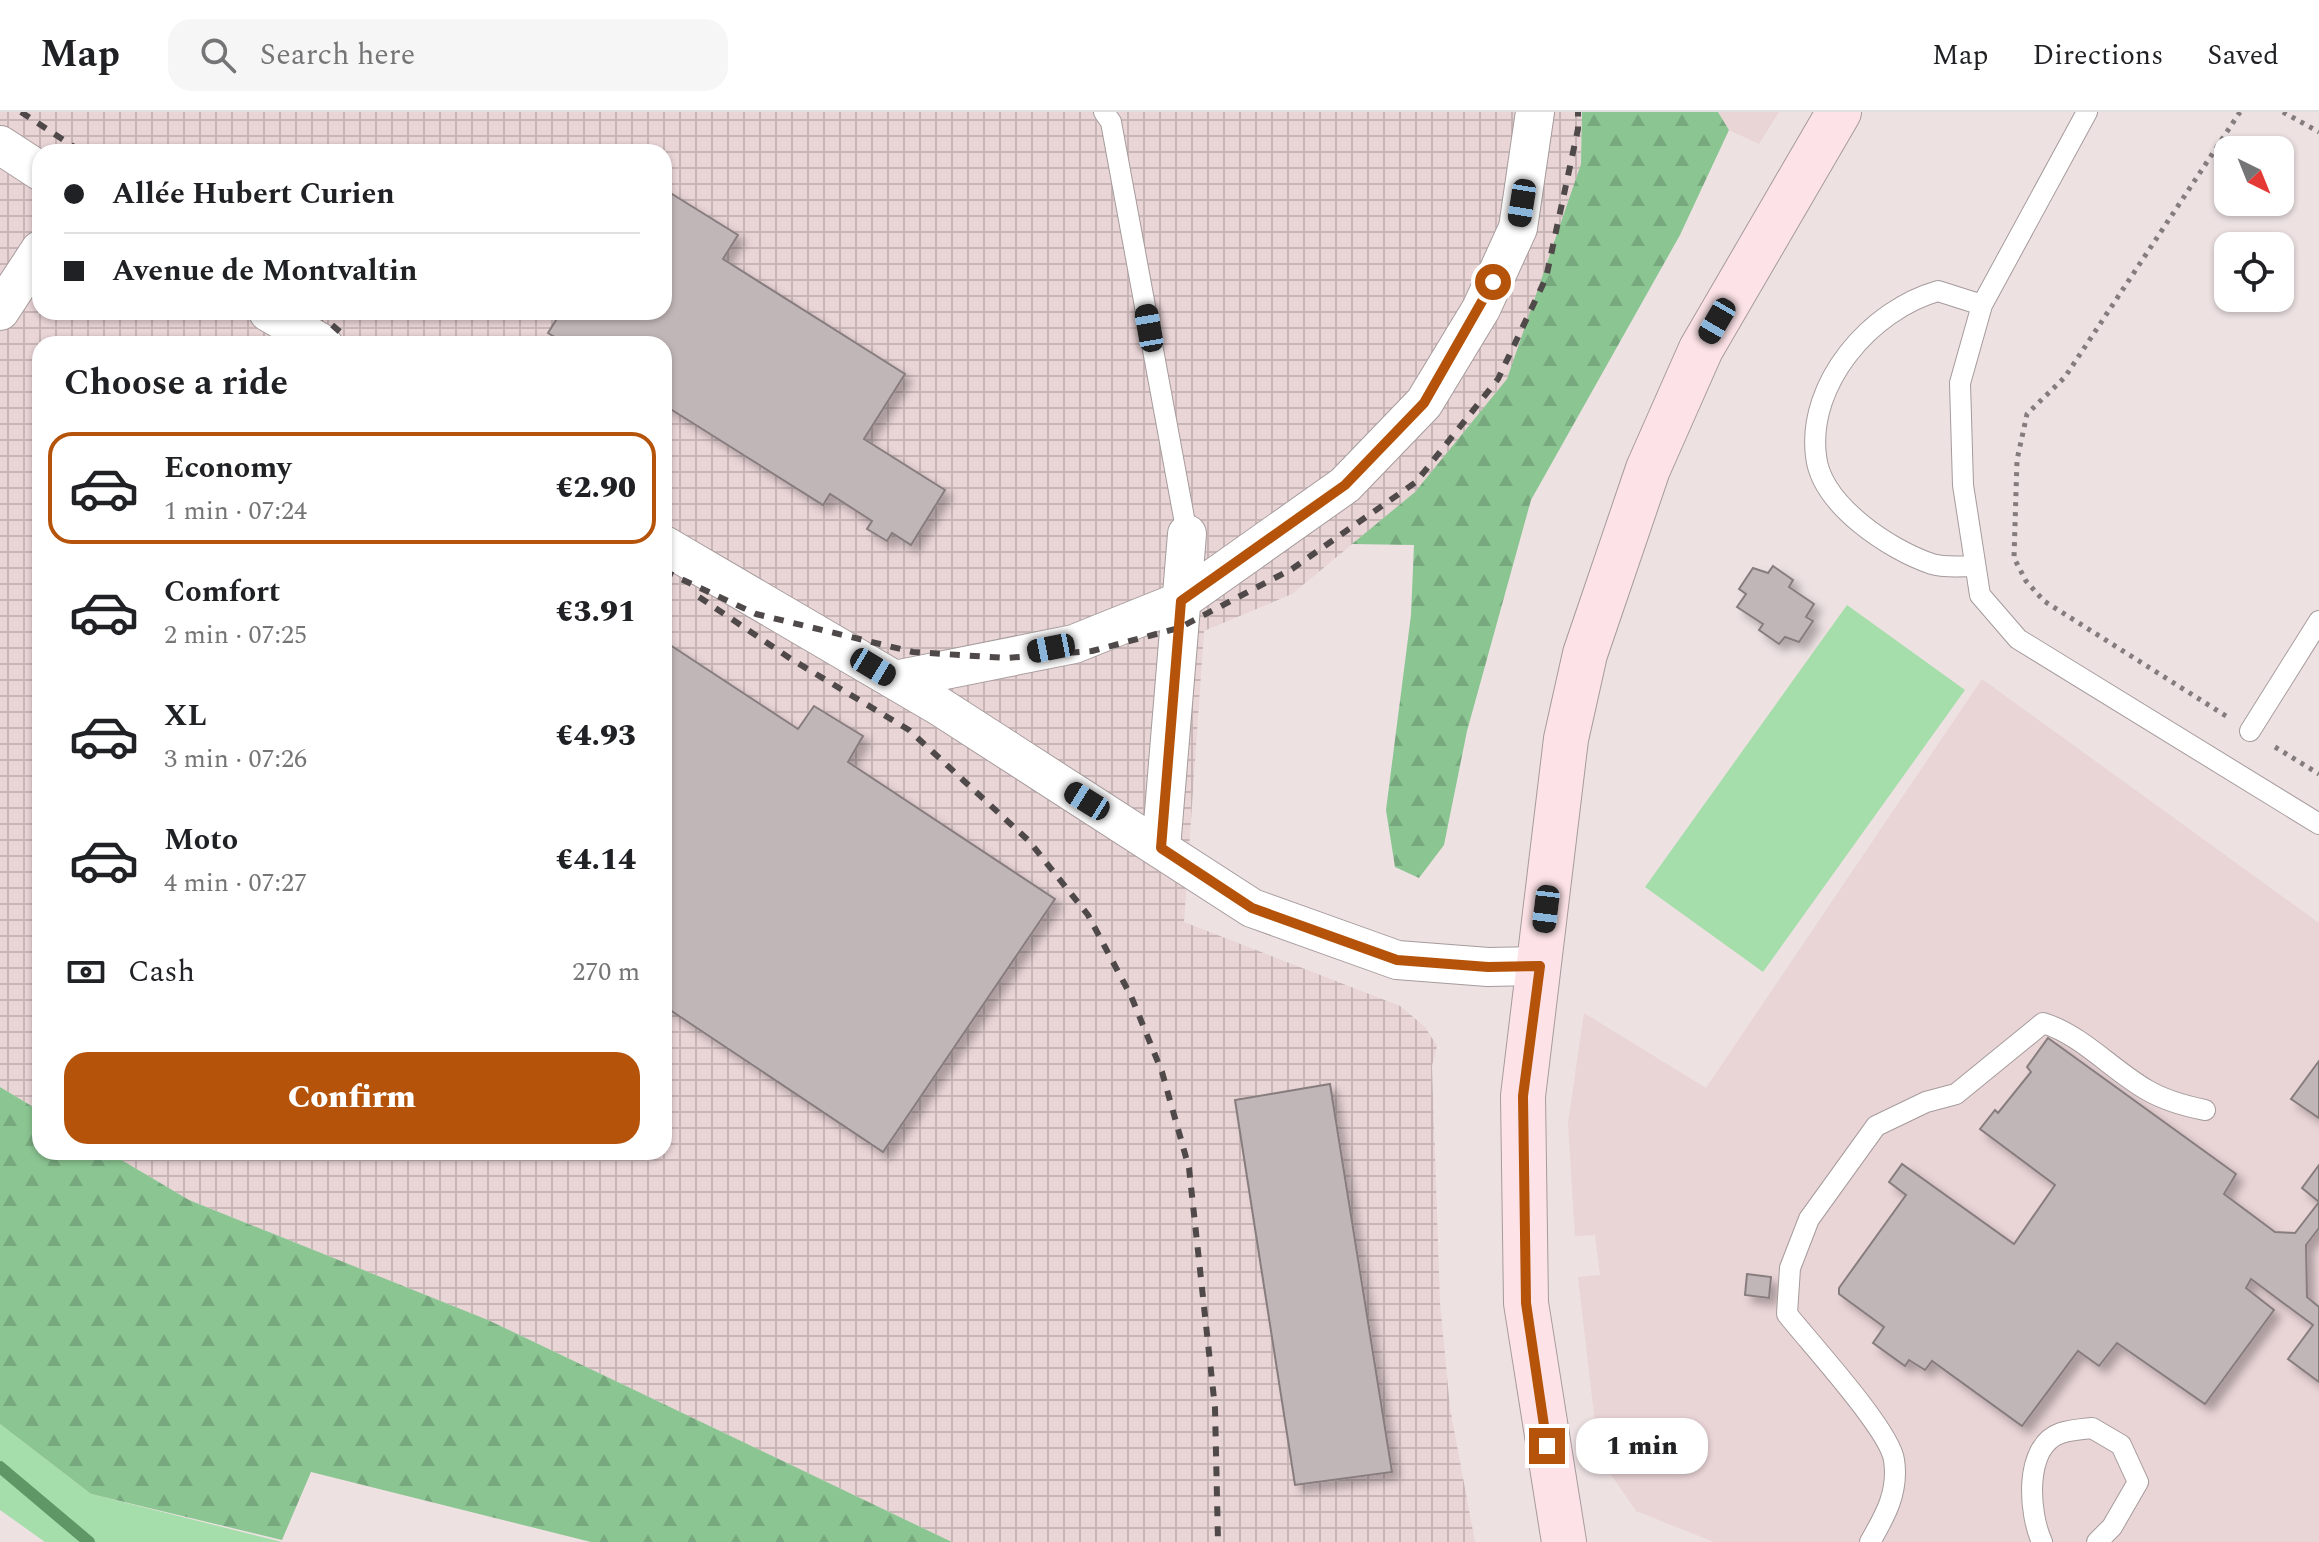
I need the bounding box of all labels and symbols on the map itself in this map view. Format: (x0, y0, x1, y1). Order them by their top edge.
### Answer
north arrow (2214, 136, 2294, 216)
car (1506, 177, 1538, 229)
route start (1475, 264, 1511, 300)
car (1695, 294, 1739, 348)
car (1133, 302, 1165, 354)
car (1025, 632, 1077, 664)
car (846, 644, 900, 690)
car (1060, 778, 1114, 824)
car (1531, 884, 1561, 934)
callout: 1 min (1575, 1418, 1707, 1474)
route end (1529, 1428, 1565, 1464)

